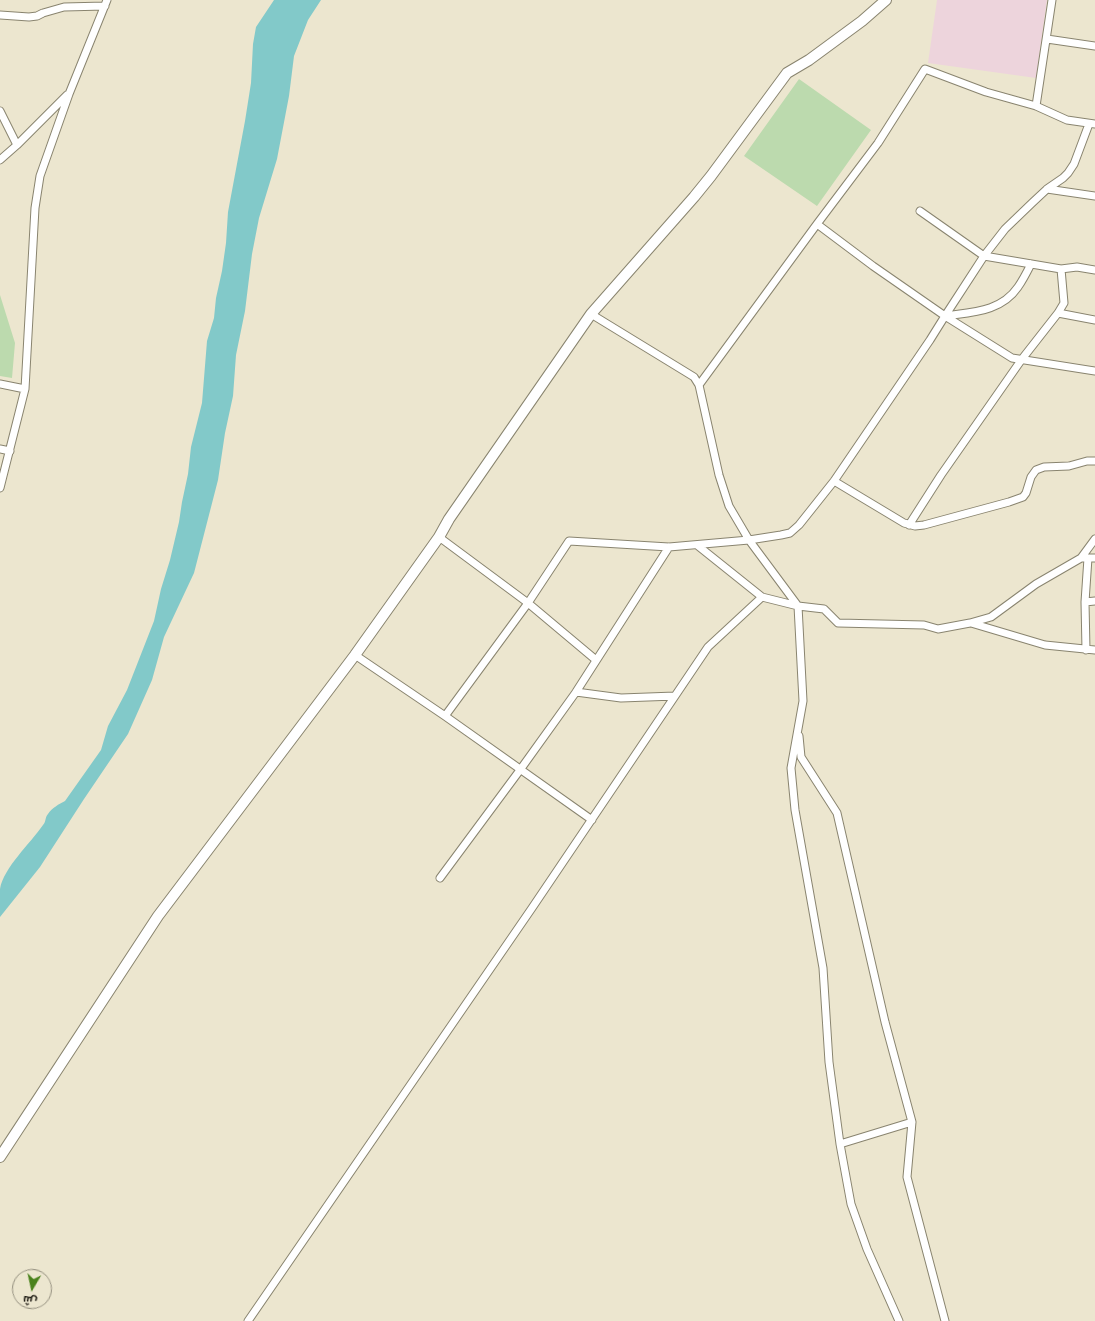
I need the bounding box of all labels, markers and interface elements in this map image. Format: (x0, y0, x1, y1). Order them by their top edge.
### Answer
north arrow (12, 1269, 52, 1309)
text: ش (22, 1293, 38, 1308)

